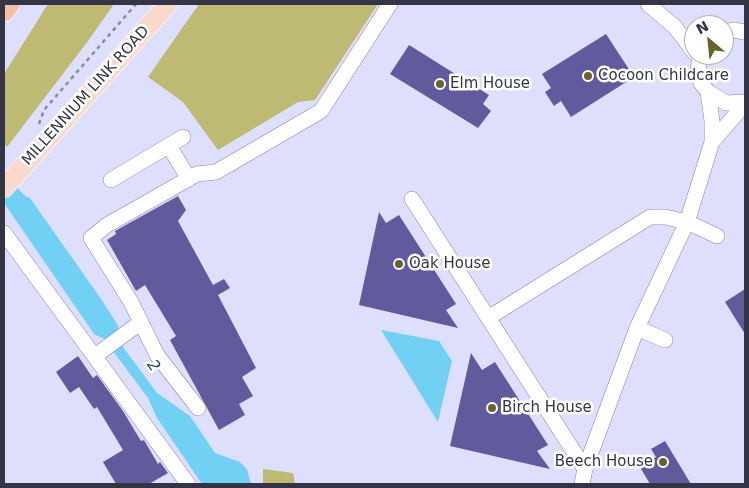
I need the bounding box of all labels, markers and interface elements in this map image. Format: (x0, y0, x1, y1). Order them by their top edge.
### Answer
north arrow (684, 15, 734, 65)
text: N (693, 18, 711, 37)
street label: MILLENNIUM LINK ROAD (19, 23, 153, 169)
place label: Cocoon Childcare (598, 67, 729, 85)
marker: Cocoon Childcare (582, 70, 594, 82)
place label: Elm House (450, 75, 530, 93)
marker: Elm House (434, 78, 446, 90)
place label: Oak House (409, 255, 490, 273)
marker: Oak House (393, 258, 405, 270)
water label: 2 (142, 356, 164, 376)
place label: Birch House (502, 399, 592, 417)
marker: Birch House (486, 402, 498, 414)
place label: Beech House (555, 453, 653, 471)
marker: Beech House (657, 456, 669, 468)

